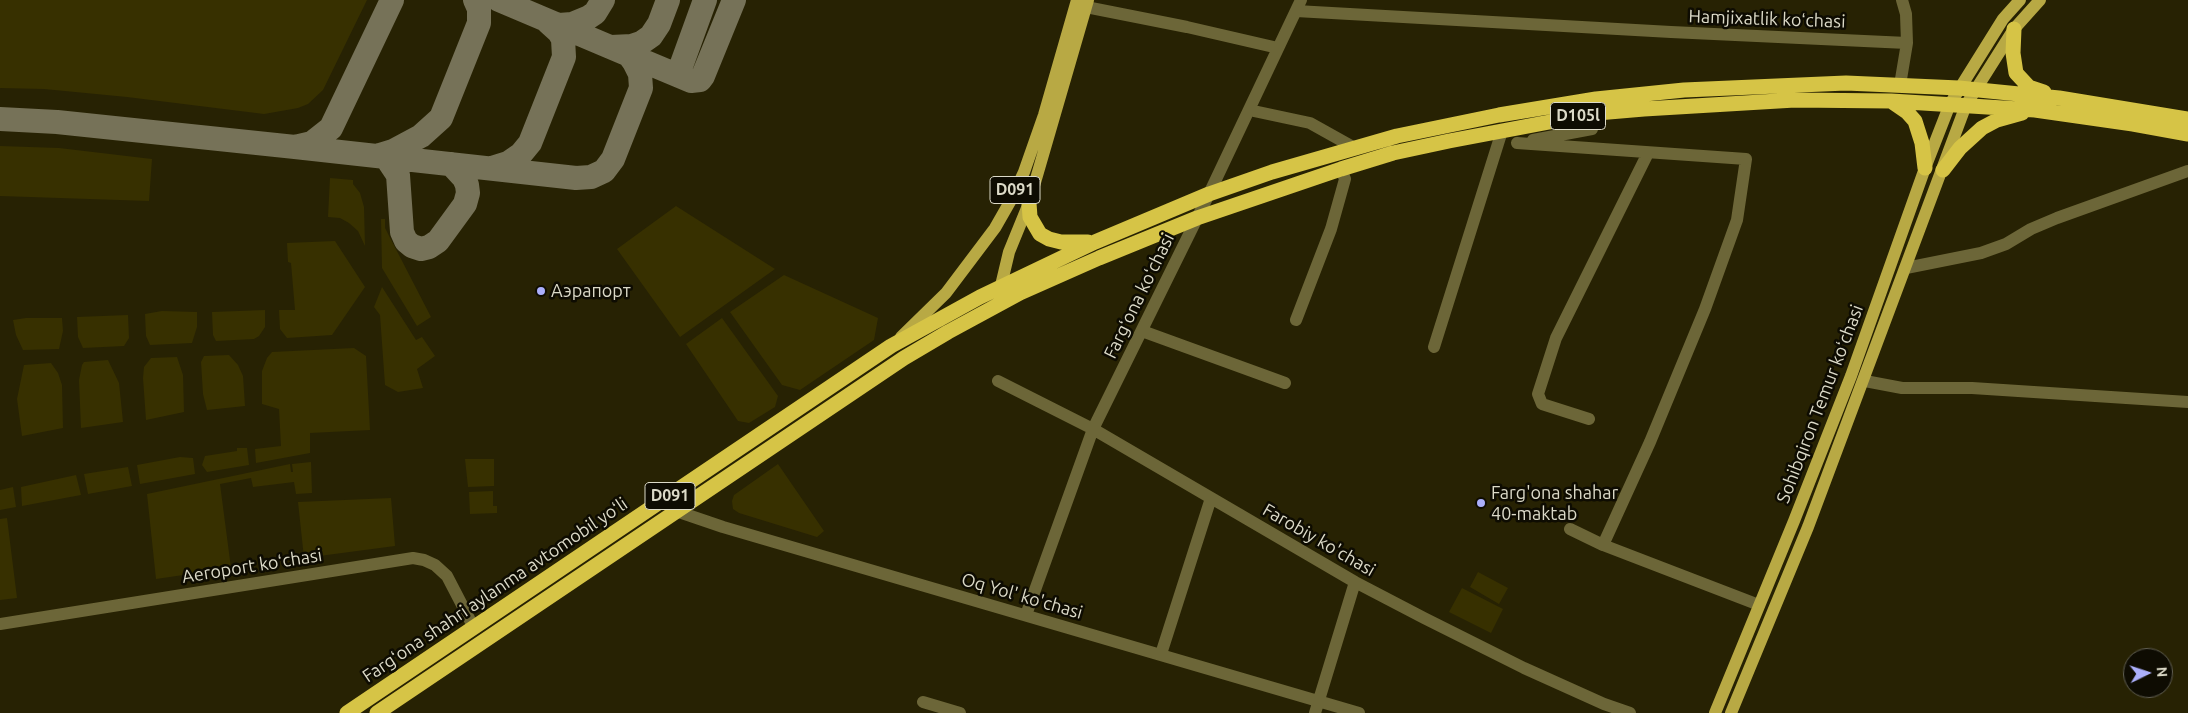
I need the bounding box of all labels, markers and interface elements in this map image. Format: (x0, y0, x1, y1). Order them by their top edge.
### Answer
street label: Hamjixatlik koʻchasi (1688, 5, 1846, 33)
road number: D105l (1550, 102, 1606, 130)
road number: D091 (990, 176, 1040, 204)
street label: Fargʻona koʻchasi (1099, 230, 1179, 362)
place label: Аэрапорт (551, 280, 631, 302)
marker: Аэрапорт (535, 285, 547, 297)
street label: Sohibqiron Temur koʻchasi (1772, 302, 1868, 506)
road number: D091 (645, 482, 695, 510)
place label: Farg'ona shahar 40-maktab (1491, 482, 1618, 524)
street label: Fargʻona shahri aylanma avtomobil yoʻli (358, 493, 632, 687)
marker: Farg'ona shahar 40-maktab (1475, 497, 1487, 509)
street label: Farobiy ko'chasi (1259, 499, 1379, 581)
street label: Aeroport koʻchasi (180, 544, 324, 588)
street label: Oq Yol' ko'chasi (959, 568, 1085, 624)
north arrow (2123, 648, 2173, 698)
text: N (2154, 666, 2170, 678)

